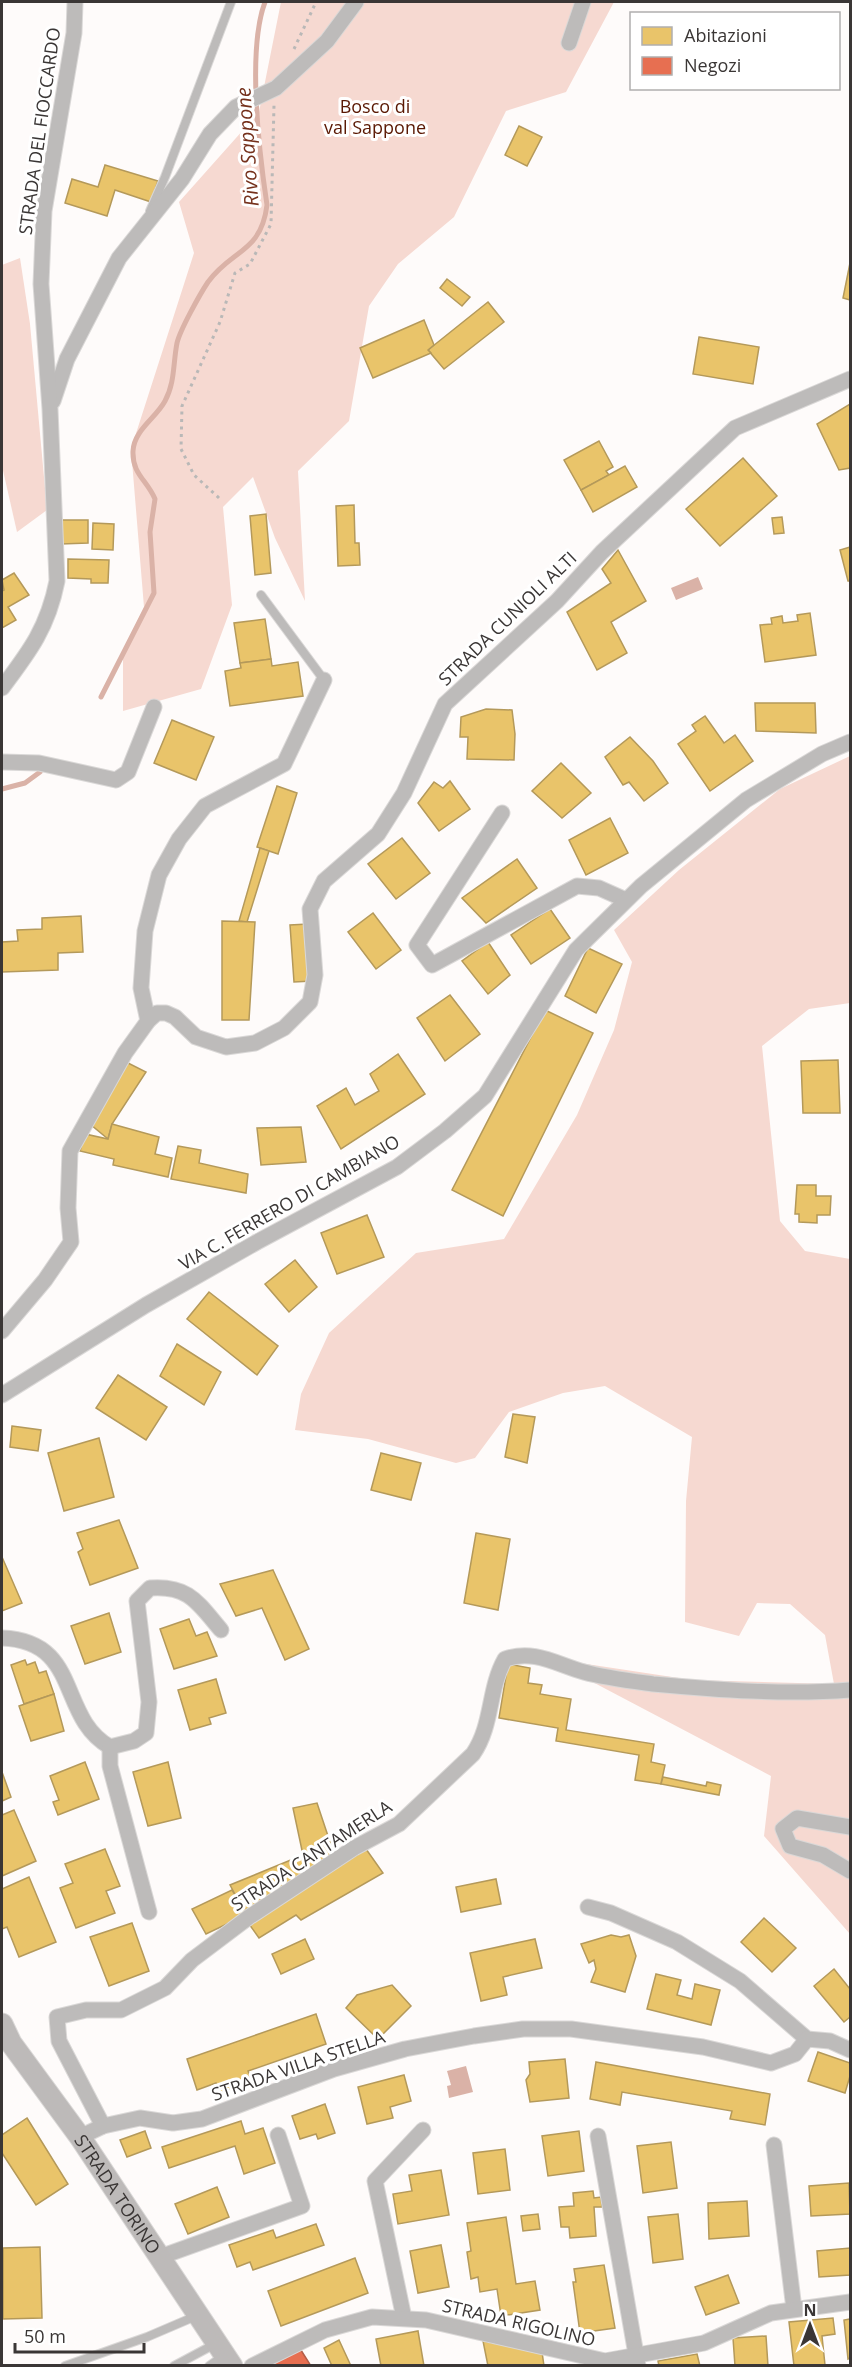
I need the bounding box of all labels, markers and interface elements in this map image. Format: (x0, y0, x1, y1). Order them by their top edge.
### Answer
legend (630, 12, 840, 90)
text: Abitazioni (684, 23, 767, 47)
street label: STRADA DEL FIOCCARDO (13, 26, 65, 236)
text: Negozi (684, 53, 741, 77)
water label: Rivo Sappone (229, 86, 265, 207)
park label: Bosco di val Sappone (324, 94, 426, 139)
street label: STRADA CUNIOLI ALTI (433, 546, 581, 690)
street label: VIA C. FERRERO DI CAMBIANO (174, 1129, 404, 1275)
street label: STRADA CANTAMERLA (226, 1794, 396, 1916)
street label: STRADA VILLA STELLA (208, 2024, 389, 2106)
street label: STRADA TORINO (69, 2129, 166, 2259)
street label: STRADA RIGOLINO (440, 2293, 598, 2351)
north arrow (780, 2295, 840, 2355)
text: N (803, 2299, 817, 2321)
scale bar (15, 2316, 144, 2354)
text: 50 m (24, 2324, 66, 2348)

